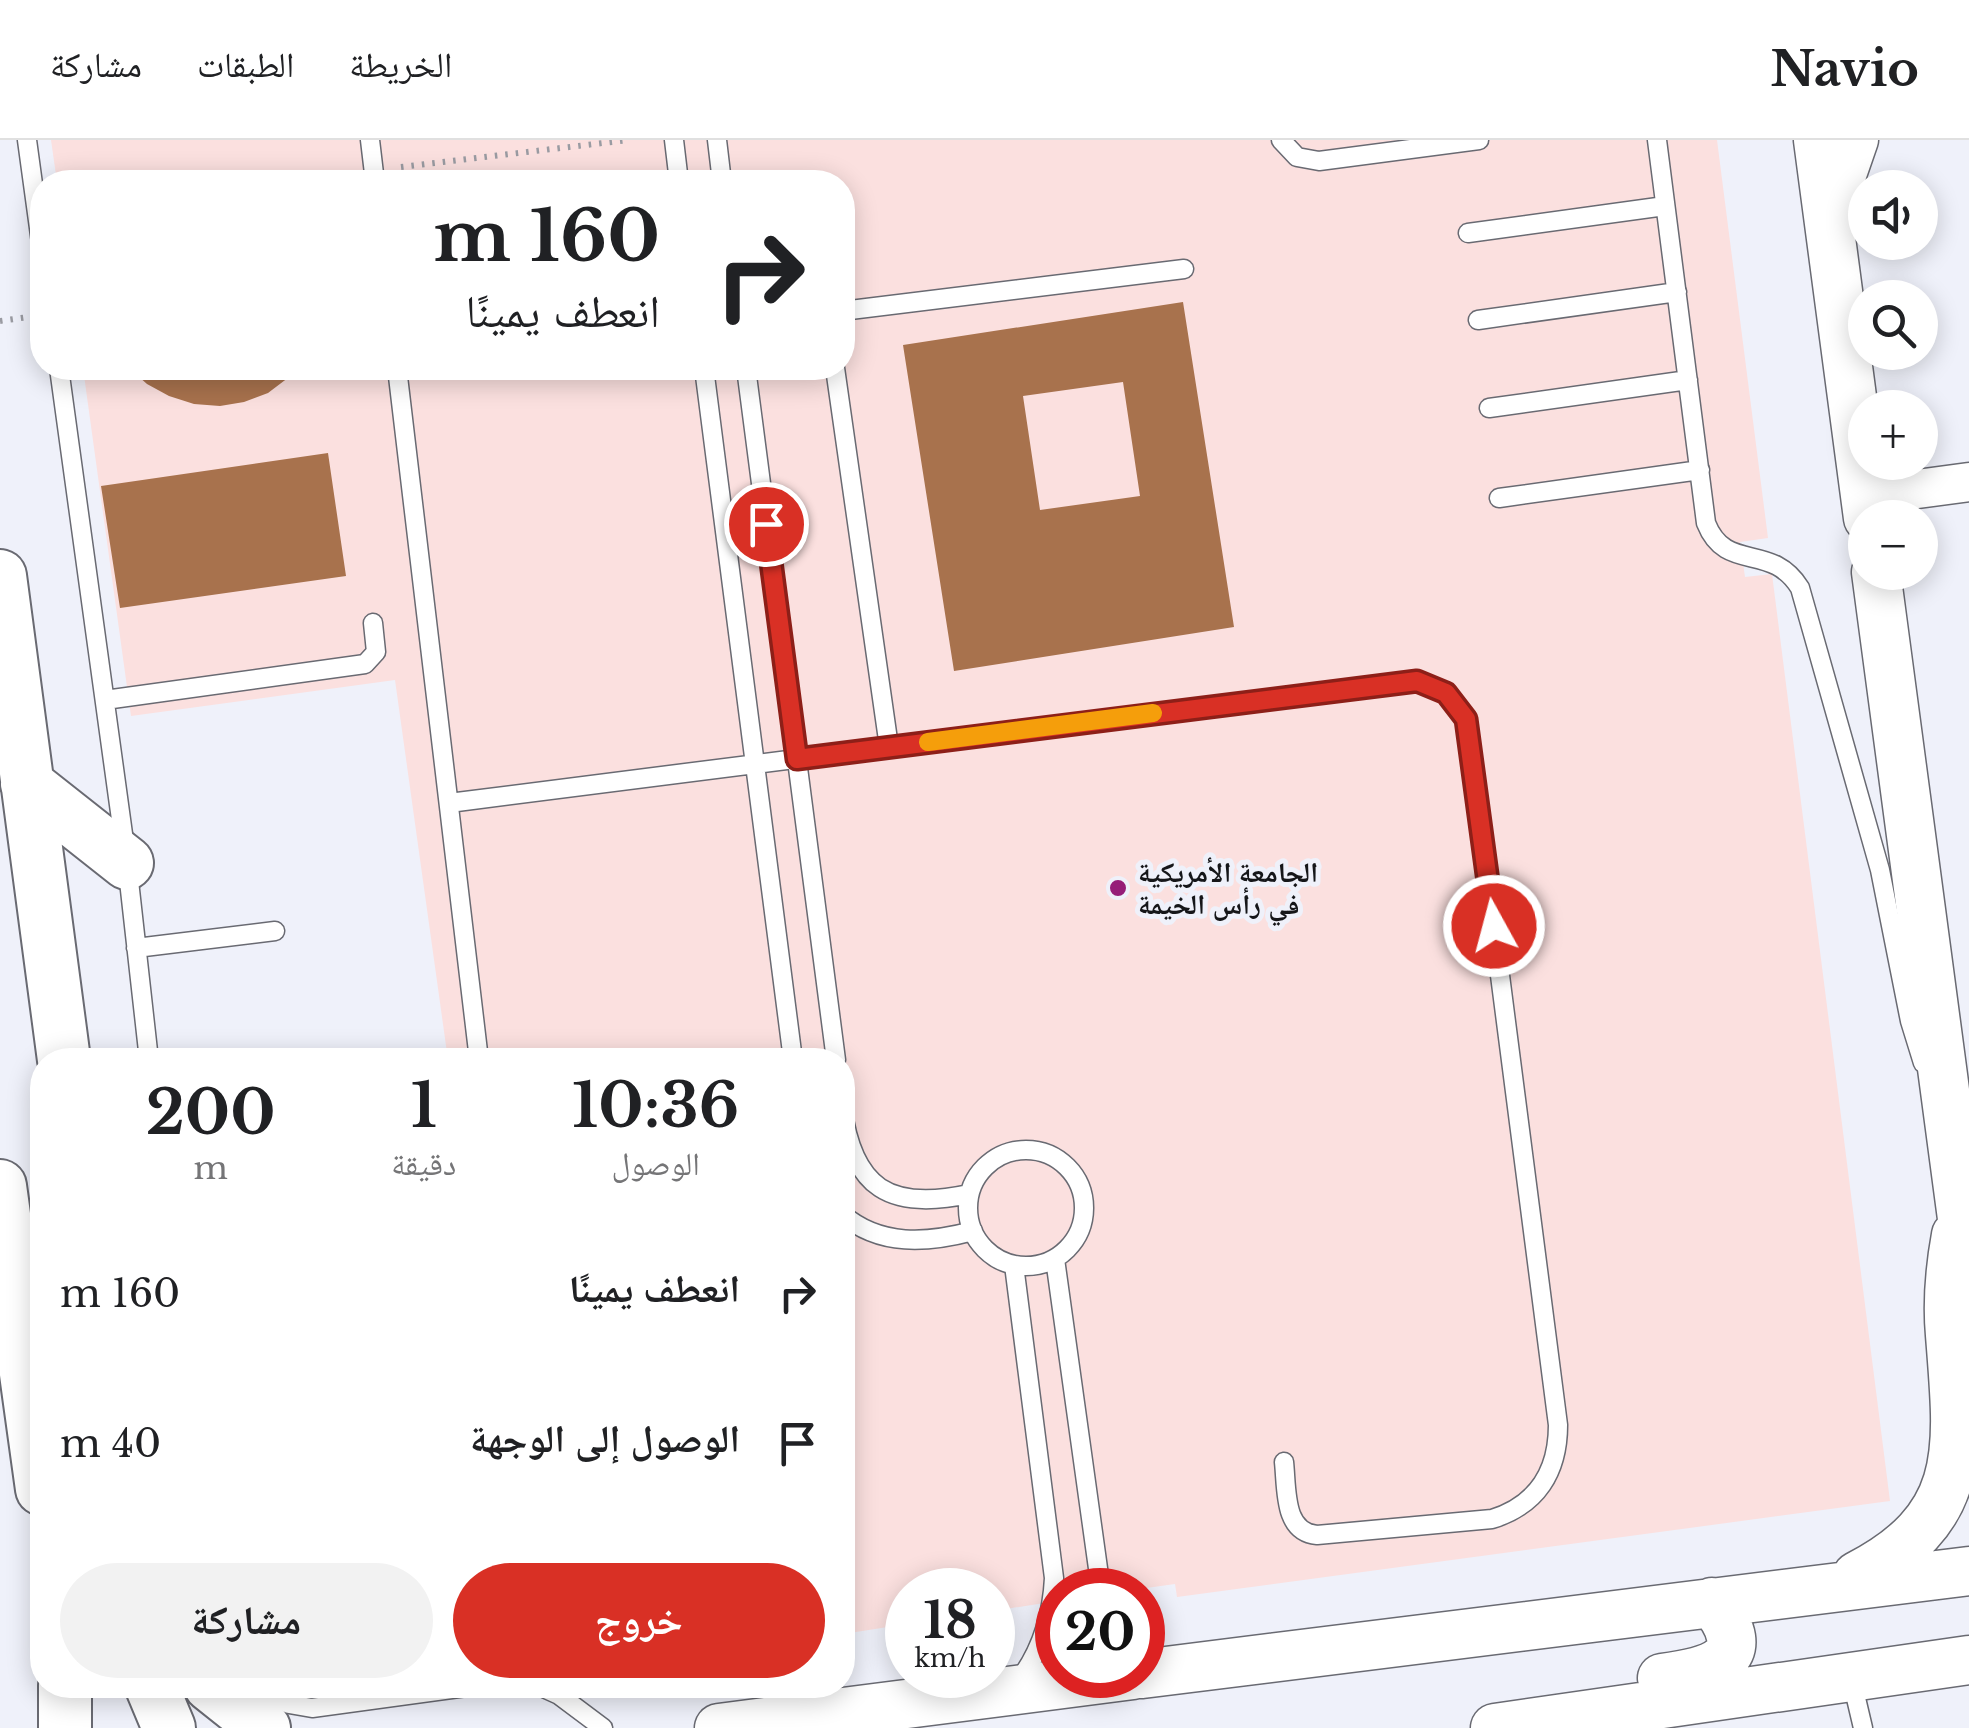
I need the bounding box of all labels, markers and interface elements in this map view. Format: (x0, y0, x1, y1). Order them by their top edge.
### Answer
text: Navio (1770, 39, 1919, 99)
text: مشاركة (50, 43, 142, 86)
text: الطبقات (197, 43, 294, 86)
text: الخريطة (349, 43, 452, 86)
map controls (1848, 170, 1938, 590)
button: sound (1848, 170, 1938, 260)
text: 160 m (433, 193, 660, 280)
icon: right (695, 210, 825, 340)
button: search (1848, 280, 1938, 370)
text: انعطف يمينًا (466, 283, 660, 339)
button: + (1848, 390, 1938, 480)
pin (724, 482, 809, 567)
icon: arrive (739, 497, 794, 552)
button: − (1848, 500, 1938, 590)
place label: الجامعة الأمريكية في رأس الخيمة (1138, 855, 1318, 927)
position arrow (1442, 874, 1546, 978)
marker: الجامعة الأمريكية في رأس الخيمة (1107, 877, 1129, 899)
text: 1 (411, 1069, 437, 1143)
text: 10:36 (572, 1069, 739, 1143)
text: 200 (146, 1076, 275, 1150)
text: دقيقة (391, 1144, 456, 1184)
text: الوصول (611, 1144, 700, 1184)
text: m (193, 1148, 228, 1188)
text: انعطف يمينًا (569, 1265, 740, 1312)
icon: right (770, 1266, 825, 1321)
text: 160 m (60, 1270, 180, 1317)
text: الوصول إلى الوجهة (470, 1415, 740, 1462)
icon: arrive (770, 1416, 825, 1471)
text: 40 m (60, 1420, 161, 1467)
button: مشاركة (60, 1563, 433, 1678)
button: خروج (453, 1563, 825, 1678)
speed limit sign: 20 (1035, 1568, 1165, 1698)
text: 18 (923, 1589, 977, 1652)
text: km/h (915, 1643, 985, 1674)

